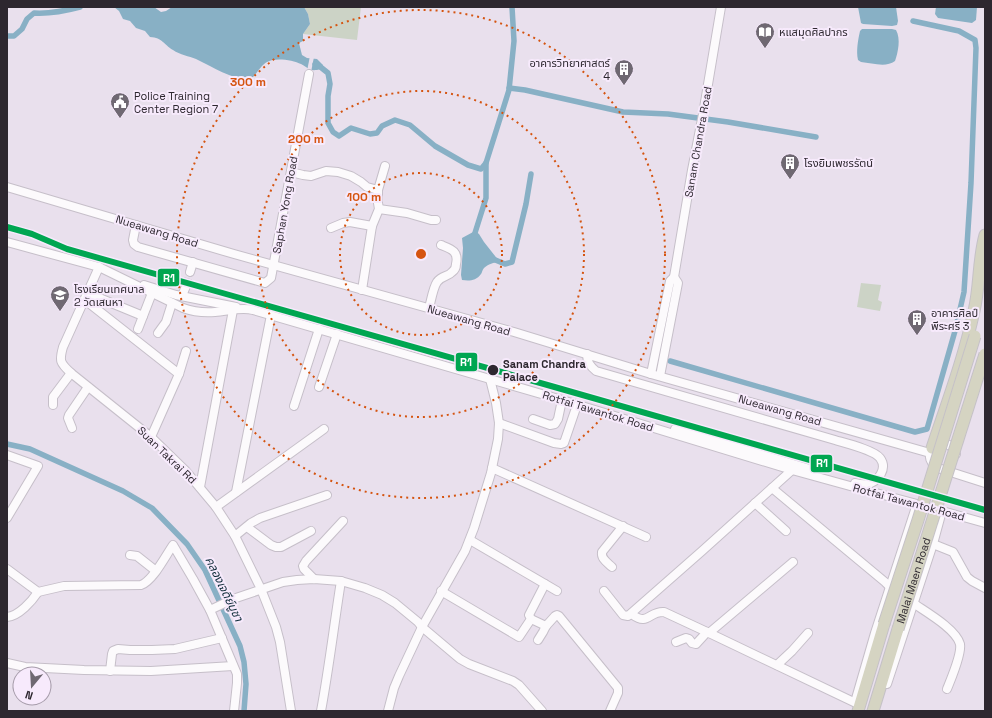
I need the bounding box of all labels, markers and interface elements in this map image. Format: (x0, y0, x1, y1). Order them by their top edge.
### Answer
library icon: หแสมุดศิลปากร (754, 21, 776, 49)
place label: หแสมุดศิลปากร (779, 25, 848, 39)
place label: อาคารวิทยาศาสตร์ 4 (529, 56, 611, 83)
building icon: อาคารวิทยาศาสตร์ 4 (613, 58, 635, 86)
text: 300 m (230, 74, 266, 90)
street label: Sanam Chandra Road (681, 85, 715, 199)
place label: Police Training Center Region 7 (134, 89, 218, 116)
public building icon: Police Training Center Region 7 (109, 91, 131, 119)
text: 200 m (288, 131, 324, 147)
building icon: โรงยิมเพชรรัตน์ (779, 152, 801, 180)
street label: Saphan Yong Road (270, 155, 300, 255)
place label: โรงยิมเพชรรัตน์ (804, 156, 873, 170)
text: 100 m (347, 189, 381, 205)
street label: Nueawang Road (114, 212, 200, 250)
centre of rings (414, 247, 428, 261)
line badge: R1 (157, 268, 180, 287)
text: R1 (163, 271, 175, 285)
place label: โรงเรียนเทศบาล 2 วัดเสนหา (74, 282, 145, 309)
school or university icon: โรงเรียนเทศบาล 2 วัดเสนหา (49, 284, 71, 312)
street label: Nueawang Road (426, 301, 512, 339)
place label: อาคารศิลป์ พีระศรี 3 (931, 306, 978, 333)
building icon: อาคารศิลป์ พีระศรี 3 (906, 308, 928, 336)
line badge: R1 (455, 352, 478, 372)
text: R1 (460, 355, 472, 369)
place label: Sanam Chandra Palace (503, 357, 587, 384)
marker: Sanam Chandra Palace (486, 363, 500, 377)
street label: Rotfai Tawantok Road (541, 387, 655, 435)
street label: Nueawang Road (737, 391, 823, 429)
street label: Suan Takrai Rd (135, 423, 199, 487)
line badge: R1 (810, 454, 833, 473)
text: R1 (816, 456, 828, 470)
street label: Rotfai Tawantok Road (851, 480, 967, 524)
street label: Malai Maen Road (893, 536, 934, 625)
water label: คลองเจดีย์บูชา (201, 554, 247, 625)
north arrow (12, 666, 52, 706)
text: N (23, 688, 35, 703)

